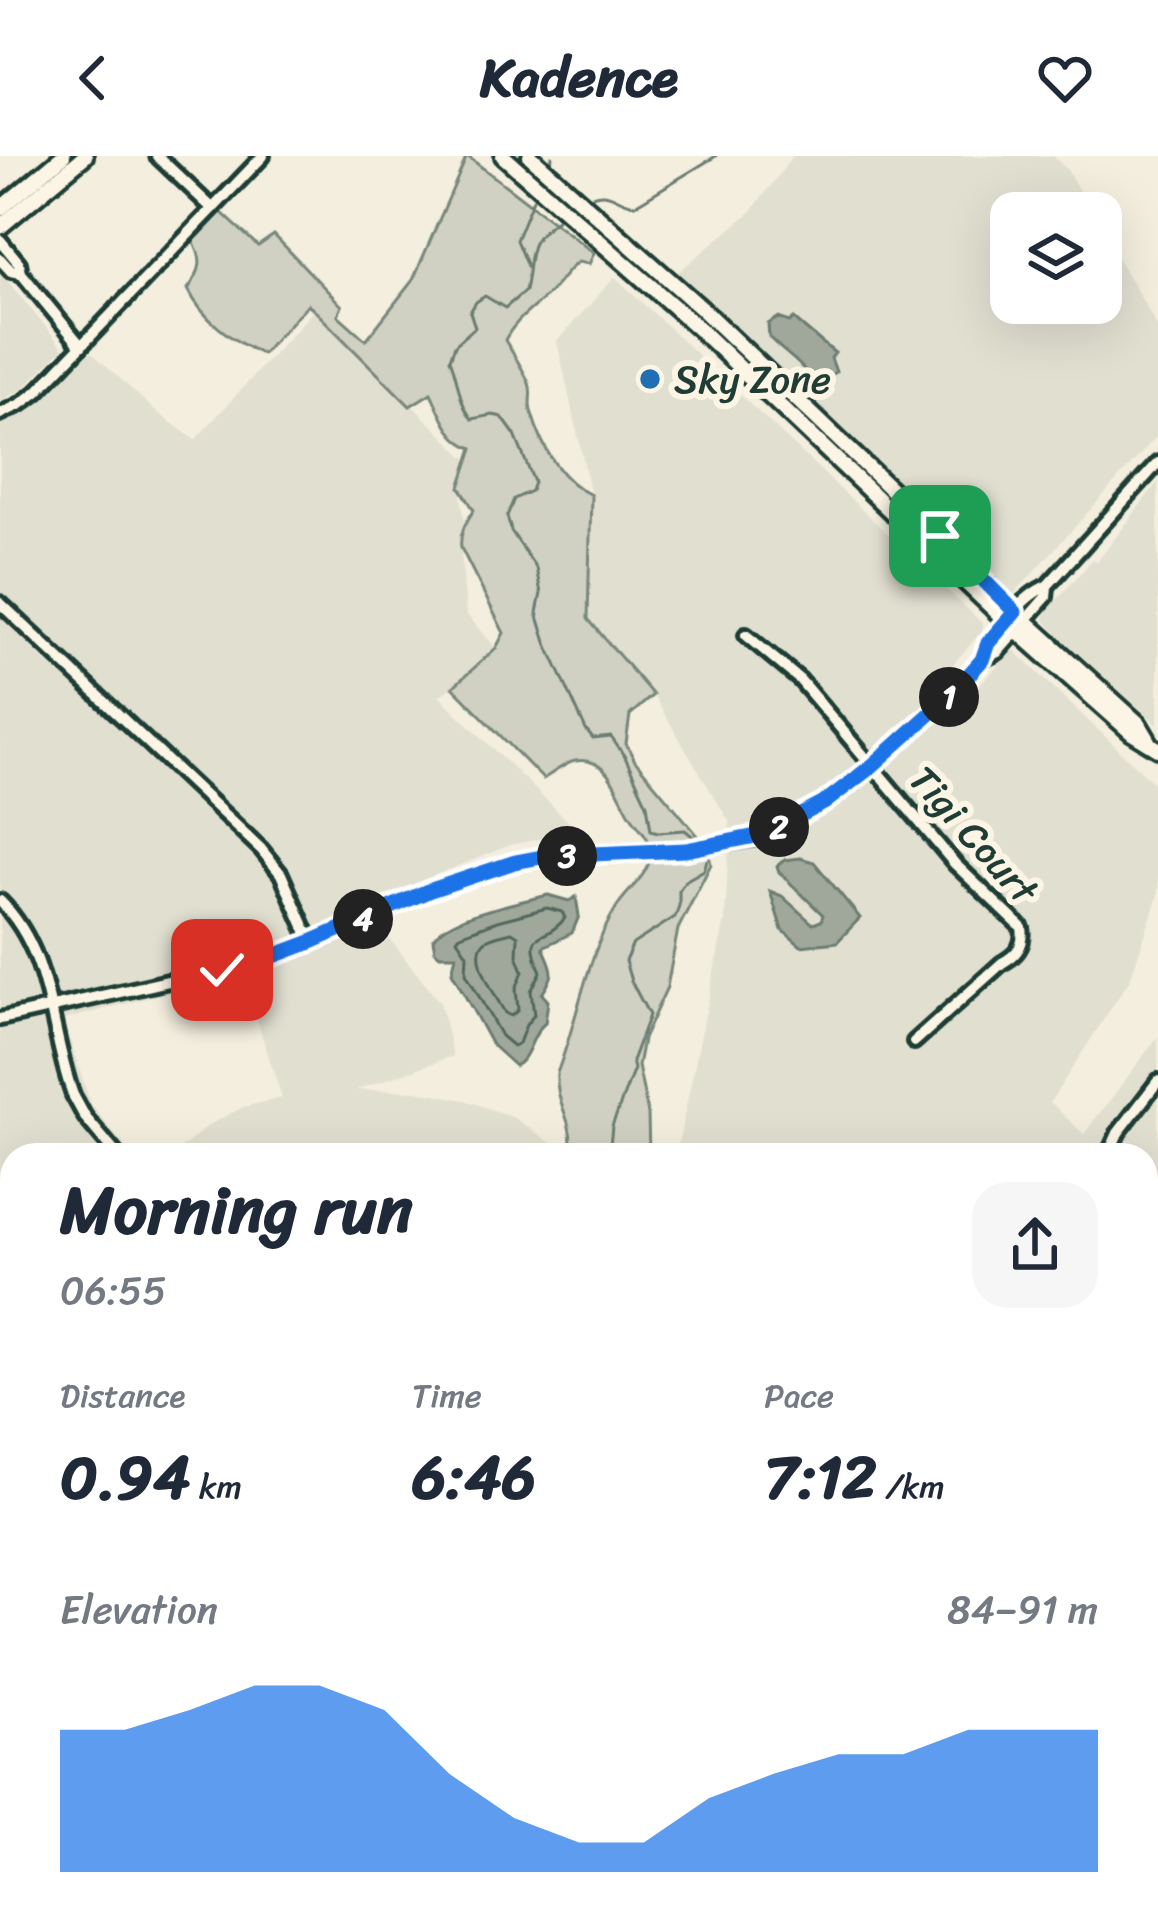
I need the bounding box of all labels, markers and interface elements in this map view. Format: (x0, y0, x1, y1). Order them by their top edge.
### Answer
text: Kadence (480, 30, 678, 126)
icon: back (60, 45, 126, 111)
icon: heart (1032, 45, 1098, 111)
map controls (990, 192, 1122, 324)
button: layers (990, 192, 1122, 324)
place label: Sky Zone (674, 345, 831, 414)
marker: Sky Zone (637, 366, 663, 392)
pin (889, 485, 991, 587)
icon: arrive (907, 503, 973, 569)
pin: 1 (919, 667, 979, 727)
text: 1 (942, 668, 956, 726)
street label: Tigi Court (891, 748, 1057, 921)
pin: 2 (749, 797, 809, 857)
text: 2 (769, 798, 789, 856)
pin: 3 (537, 826, 597, 886)
text: 3 (558, 827, 576, 885)
pin: 4 (333, 889, 393, 949)
text: 4 (353, 890, 373, 948)
pin (171, 919, 273, 1021)
icon: check (189, 937, 255, 1003)
text: Morning run (60, 1152, 413, 1269)
button: share (972, 1182, 1098, 1308)
text: 06:55 (60, 1256, 166, 1325)
text: Distance (60, 1367, 185, 1425)
text: Time (412, 1367, 482, 1425)
text: Pace (764, 1367, 834, 1425)
text: 0.94 (60, 1425, 190, 1531)
text: 6:46 (412, 1425, 536, 1531)
text: 7:12 (764, 1425, 877, 1531)
text: km (190, 1458, 242, 1516)
text: /km (877, 1458, 945, 1516)
text: Elevation (60, 1575, 218, 1644)
text: 84–91 m (947, 1575, 1098, 1644)

